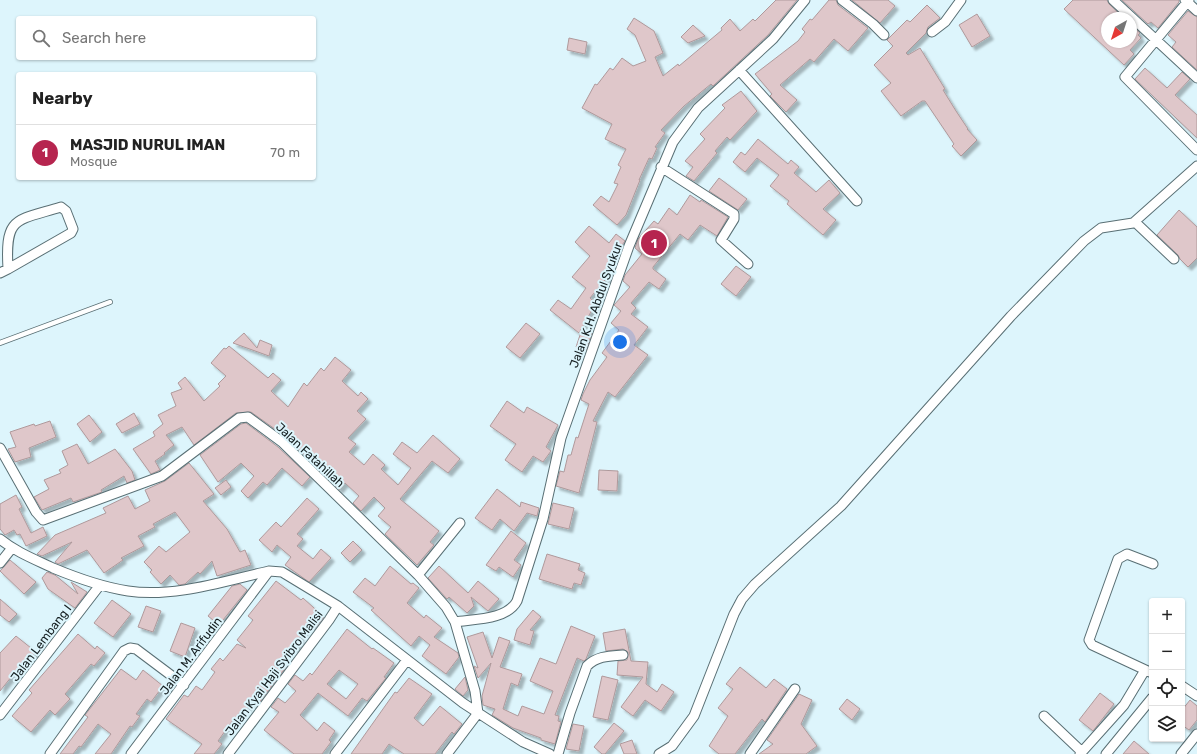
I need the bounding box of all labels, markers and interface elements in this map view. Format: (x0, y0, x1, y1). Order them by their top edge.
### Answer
north arrow (1101, 12, 1137, 48)
search box (16, 16, 316, 60)
icon: search (30, 27, 52, 49)
text: Search here (62, 29, 146, 47)
text: Nearby (32, 88, 93, 108)
text: MASJID NURUL IMAN (70, 136, 225, 154)
text: 1 (42, 145, 48, 160)
text: 70 m (270, 145, 300, 160)
text: Mosque (70, 154, 117, 169)
pin: 1 (641, 228, 667, 258)
street label: Jalan K.H. Abdul Syukur (567, 240, 625, 370)
your location (610, 332, 630, 352)
street label: Jalan Fatahillah (273, 420, 347, 490)
map controls (1149, 598, 1185, 742)
button: + (1149, 598, 1185, 634)
street label: Jalan Lembang I (8, 602, 74, 684)
street label: Jalan Kyai Haji Syibro Malisi (222, 608, 326, 738)
street label: Jalan M. Arifudin (157, 614, 225, 698)
button: − (1149, 634, 1185, 670)
button: locate (1149, 670, 1185, 706)
button: layers (1149, 706, 1185, 742)

